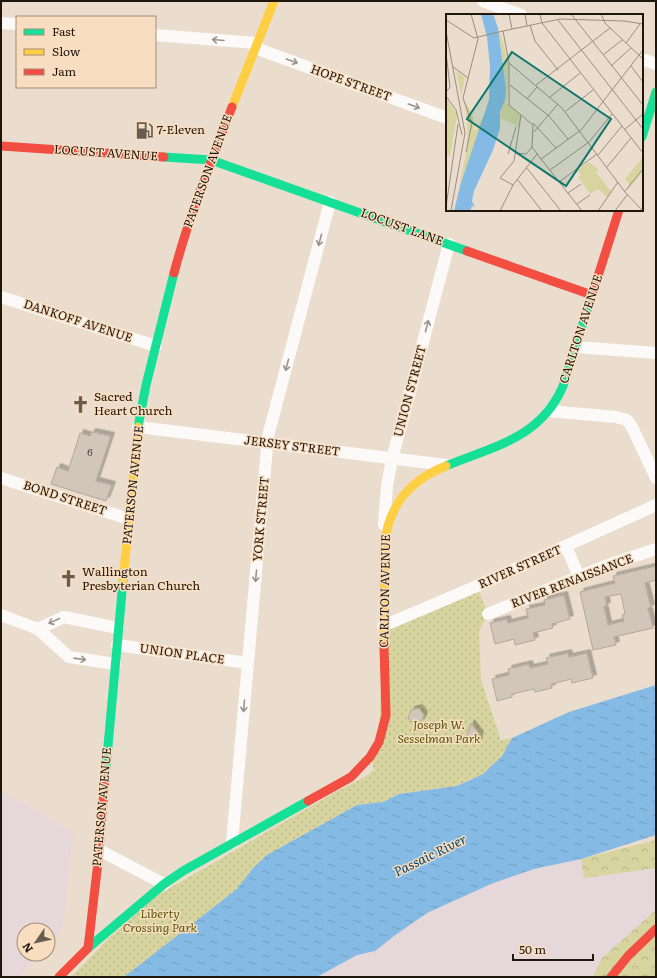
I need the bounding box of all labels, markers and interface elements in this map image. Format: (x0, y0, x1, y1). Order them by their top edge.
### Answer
inset map (446, 14, 643, 211)
legend (16, 16, 156, 88)
text: Fast (52, 22, 76, 40)
one-way arrow (212, 37, 225, 44)
text: Slow (52, 42, 81, 60)
one-way arrow (285, 58, 297, 66)
street label: HOPE STREET (308, 59, 394, 105)
text: Jam (52, 62, 77, 80)
one-way arrow (407, 103, 420, 110)
street label: PATERSON AVENUE (178, 111, 236, 230)
fuel station icon: 7-Eleven (134, 120, 154, 140)
place label: 7-Eleven (157, 120, 205, 138)
street label: LOCUST AVENUE (53, 139, 159, 165)
street label: LOCUST LANE (358, 203, 447, 249)
one-way arrow (316, 233, 324, 246)
street label: CARLTON AVENUE (554, 272, 606, 385)
street label: DANKOFF AVENUE (21, 294, 135, 346)
one-way arrow (424, 320, 431, 333)
street label: UNION STREET (388, 343, 430, 439)
one-way arrow (283, 359, 290, 372)
place label: Sacred Heart Church (94, 387, 172, 419)
church icon: Sacred Heart Church (71, 394, 91, 414)
street label: PATERSON AVENUE (117, 424, 147, 545)
street label: JERSEY STREET (243, 430, 341, 460)
house number: 6 (87, 444, 93, 459)
street label: BOND STREET (21, 475, 110, 519)
street label: YORK STREET (247, 475, 273, 562)
street label: CARLTON AVENUE (374, 534, 394, 648)
street label: RIVER STREET (475, 540, 564, 593)
street label: RIVER RENAISSANCE (508, 548, 636, 612)
place label: Wallington Presbyterian Church (82, 562, 200, 594)
church icon: Wallington Presbyterian Church (59, 569, 79, 589)
one-way arrow (252, 569, 259, 582)
one-way arrow (48, 618, 60, 626)
street label: UNION PLACE (138, 638, 226, 668)
one-way arrow (73, 655, 86, 663)
one-way arrow (241, 699, 248, 712)
park label: Joseph W. Sesselman Park (397, 715, 481, 747)
street label: PATERSON AVENUE (87, 746, 115, 867)
water label: Passaic River (390, 829, 469, 880)
park label: Liberty Crossing Park (123, 904, 198, 936)
north arrow (16, 922, 56, 962)
scale bar (513, 936, 593, 962)
text: N (18, 940, 36, 956)
text: 50 m (519, 940, 546, 958)

